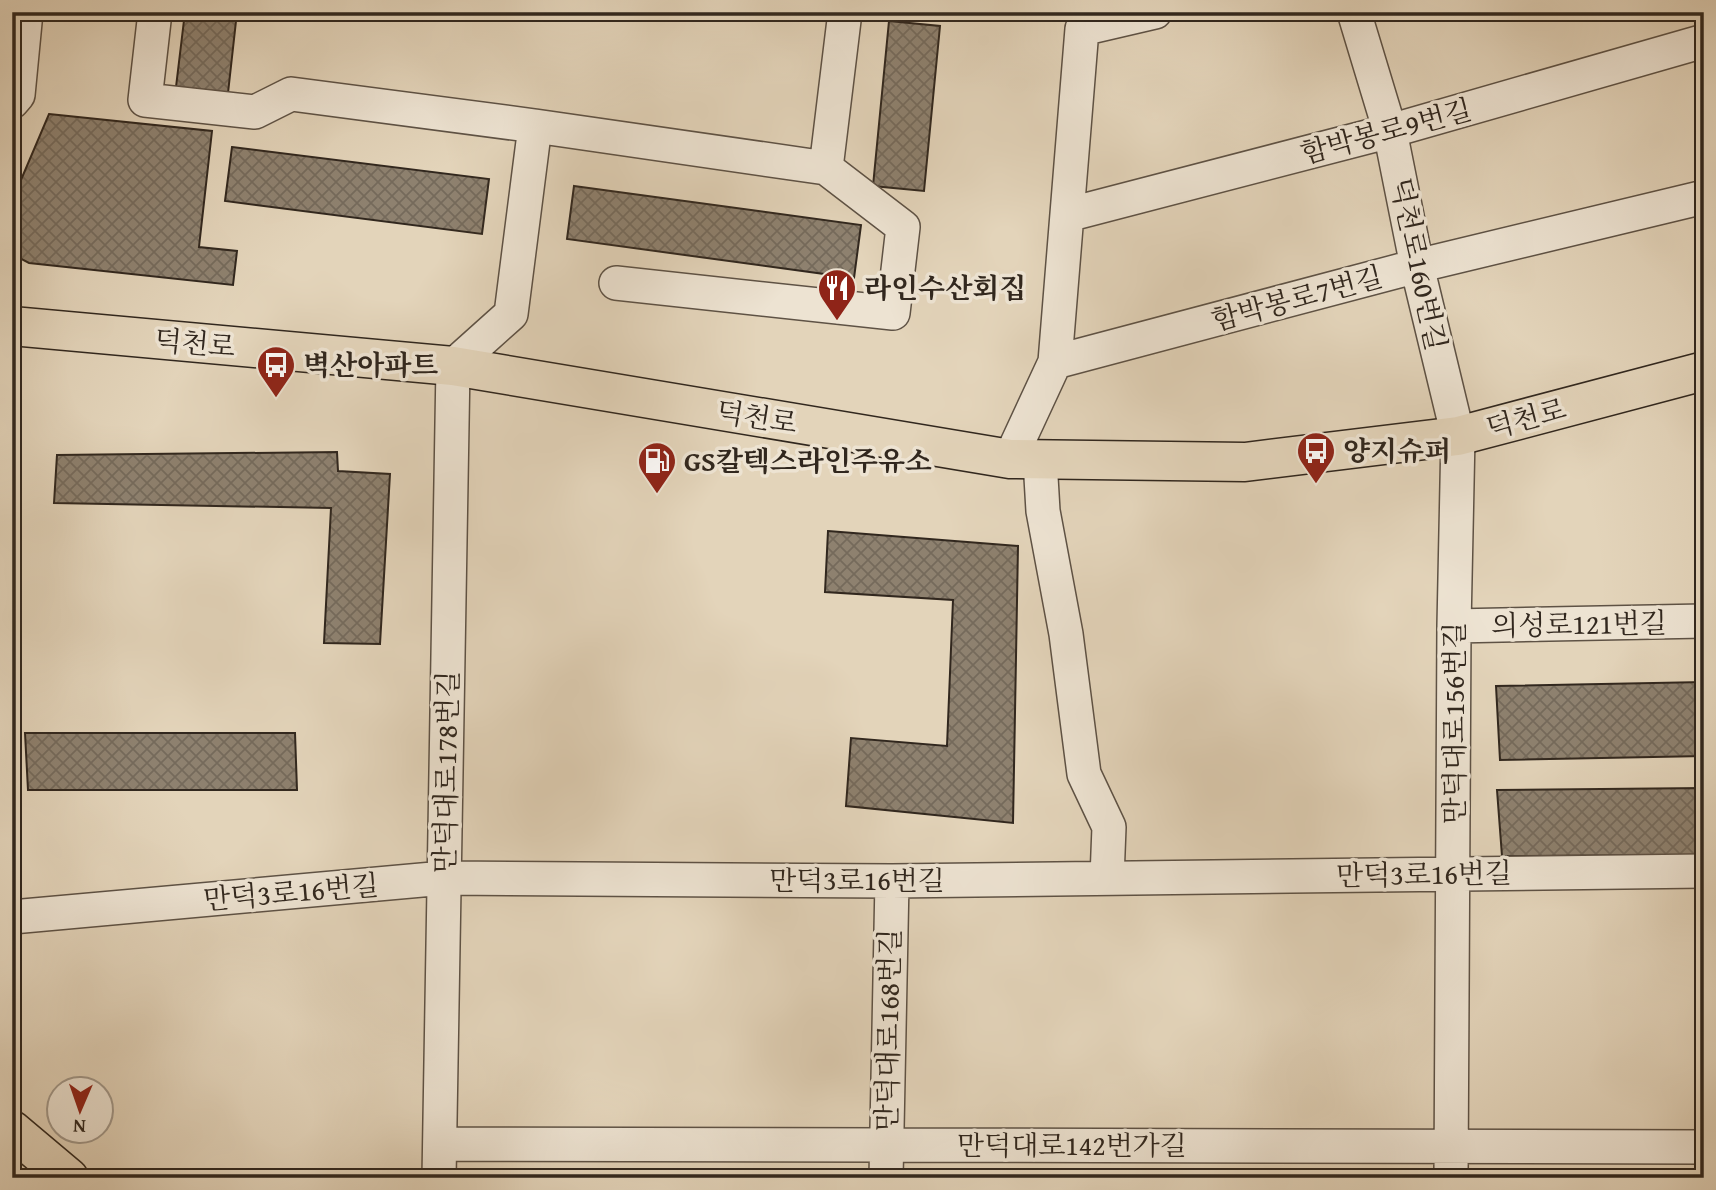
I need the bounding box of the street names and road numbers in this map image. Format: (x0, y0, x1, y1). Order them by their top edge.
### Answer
street label: 함박봉로9번길 (1296, 88, 1476, 173)
street label: 덕천로160번길 (1381, 174, 1458, 354)
street label: 함박봉로7번길 (1207, 255, 1387, 340)
street label: 덕천로 (153, 319, 237, 366)
street label: 덕천로 (1481, 387, 1570, 448)
street label: 덕천로 (714, 390, 800, 443)
street label: 의성로121번길 (1491, 601, 1667, 646)
street label: 만덕대로156번길 (1433, 622, 1474, 824)
street label: 만덕대로178번길 (423, 670, 468, 874)
street label: 만덕3로16번길 (1336, 851, 1512, 896)
street label: 만덕3로16번길 (769, 859, 945, 900)
street label: 만덕3로16번길 (202, 863, 380, 920)
street label: 만덕대로168번길 (865, 928, 910, 1132)
street label: 만덕대로142번가길 (957, 1124, 1187, 1165)

